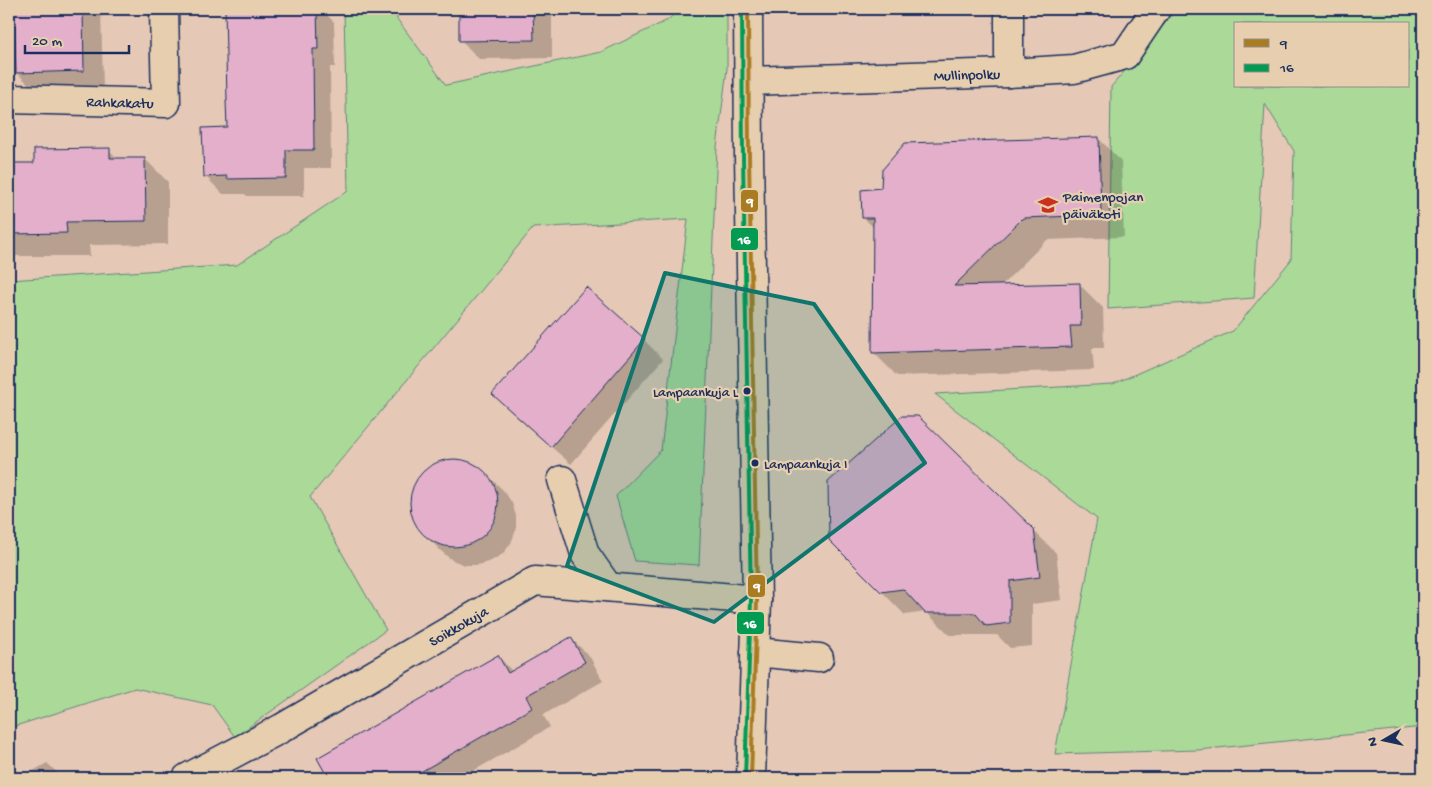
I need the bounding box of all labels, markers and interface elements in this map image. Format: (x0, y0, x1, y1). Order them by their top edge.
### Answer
scale bar (25, 22, 129, 54)
legend (1234, 22, 1410, 88)
text: 20 m (32, 33, 62, 51)
text: 9 (1279, 36, 1288, 54)
text: 16 (1279, 60, 1294, 78)
street label: Mullinpolku (933, 66, 1001, 86)
street label: Rahkakatu (86, 94, 154, 114)
line badge: 9 (740, 189, 759, 213)
place label: Paimenpojan päiväkoti (1062, 189, 1143, 224)
school or university icon: Paimenpojan päiväkoti (1037, 194, 1059, 216)
text: 9 (745, 195, 754, 212)
line badge: 16 (730, 227, 759, 251)
text: 16 (737, 233, 751, 250)
place label: Lampaankuja L (653, 385, 739, 402)
marker: Lampaankuja L (742, 386, 752, 396)
place label: Lampaankuja I (764, 457, 847, 474)
marker: Lampaankuja I (750, 458, 760, 468)
line badge: 9 (747, 574, 766, 598)
text: 9 (752, 580, 761, 597)
street label: Soikkokuja (426, 603, 493, 652)
line badge: 16 (736, 611, 765, 635)
text: 16 (743, 617, 757, 634)
north arrow (1360, 714, 1410, 764)
text: N (1365, 736, 1383, 747)

